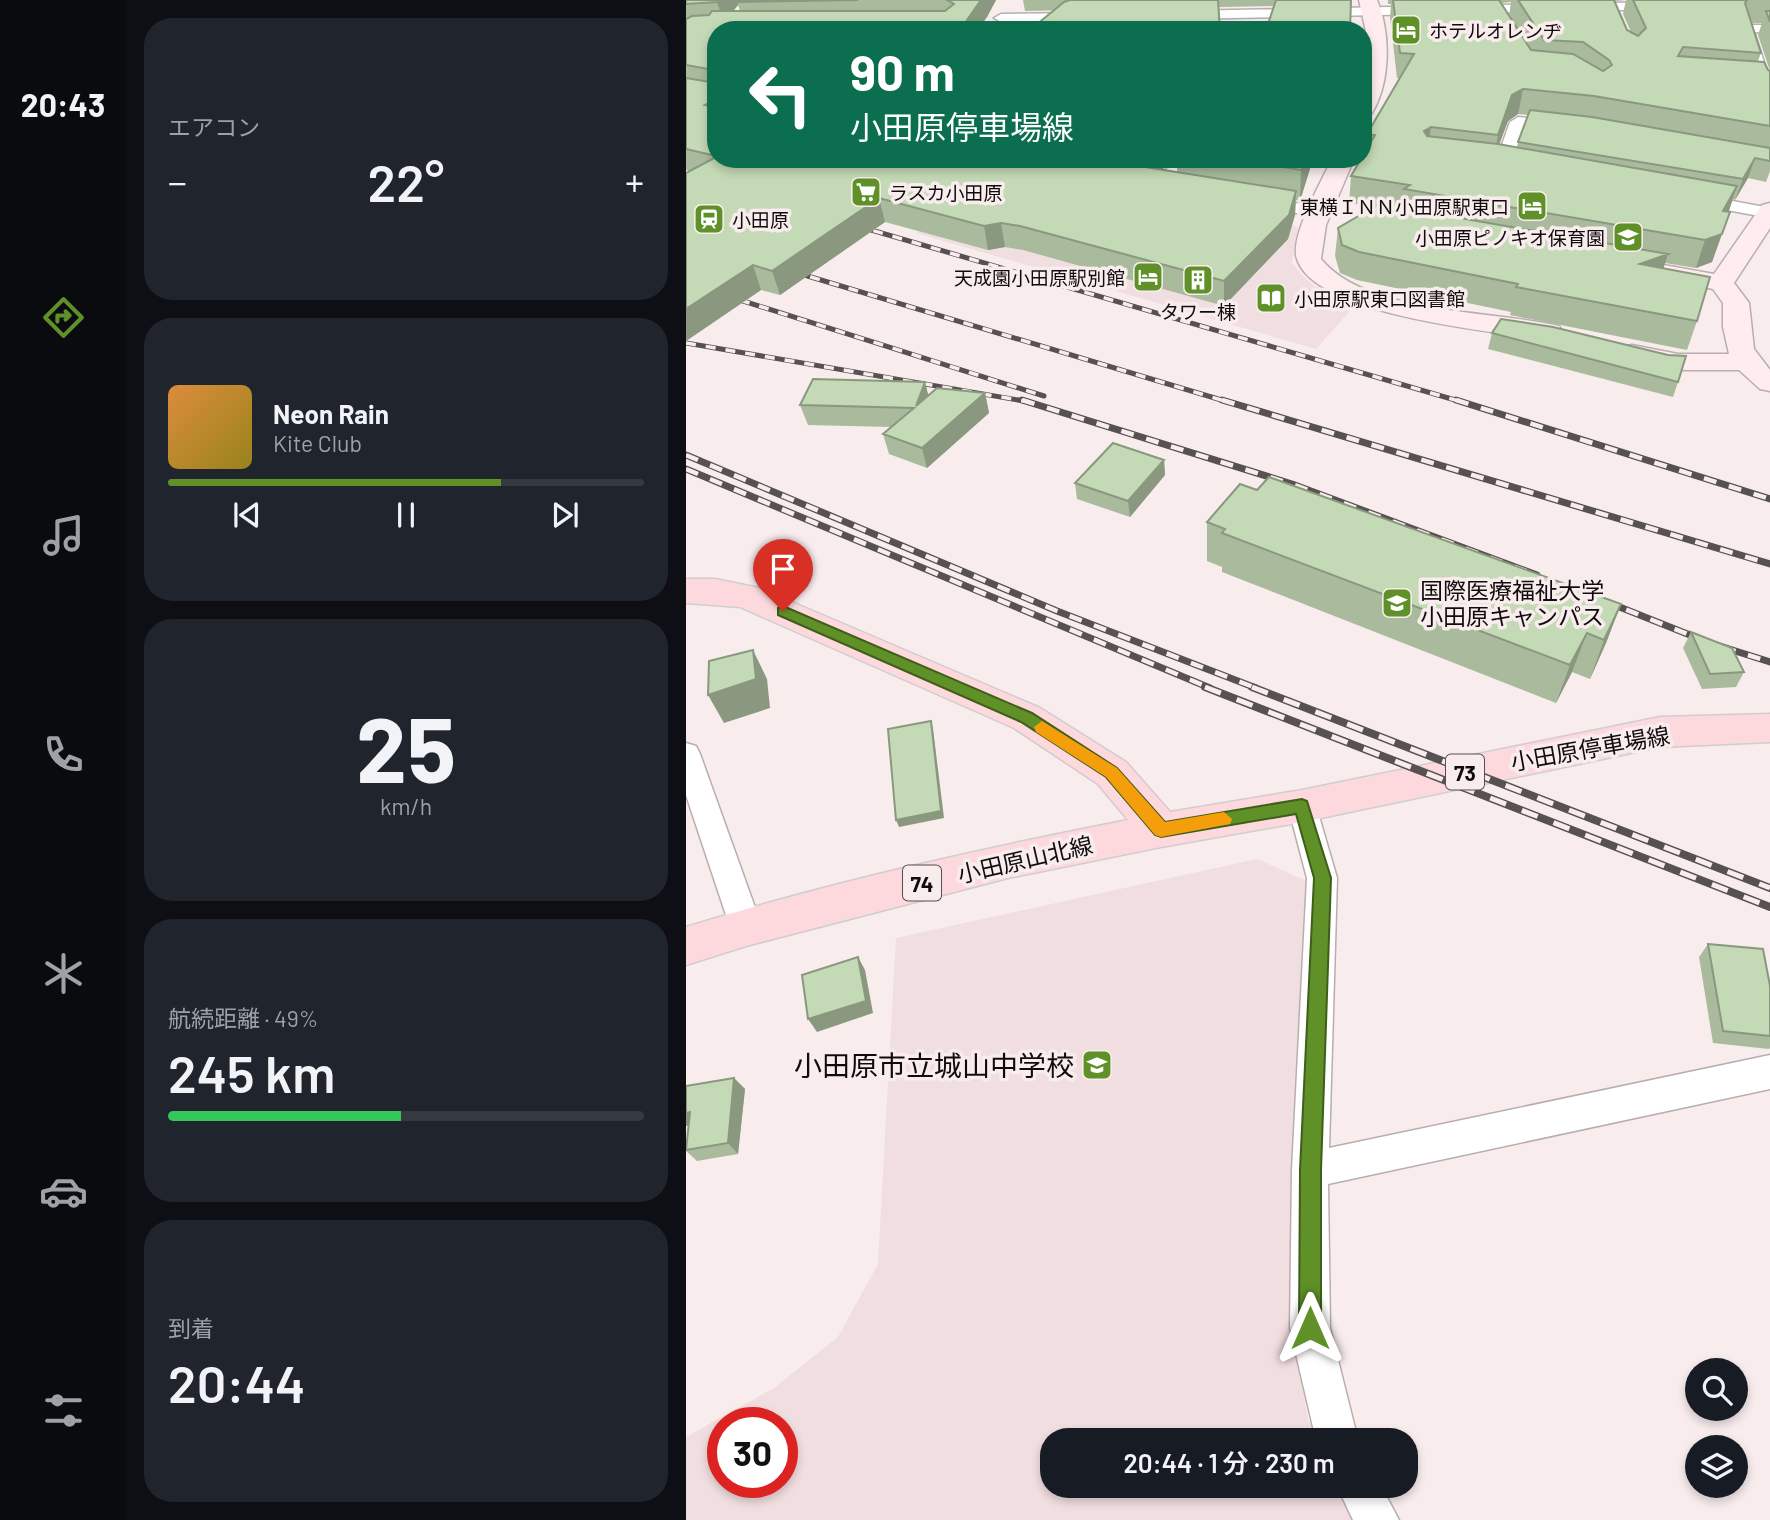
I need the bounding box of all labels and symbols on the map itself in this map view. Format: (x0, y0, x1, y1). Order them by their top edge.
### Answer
hotel icon: ホテルオレンヂ (1389, 13, 1423, 47)
place label: ホテルオレンヂ (1429, 19, 1562, 42)
supermarket icon: ラスカ小田原 (849, 175, 883, 209)
place label: ラスカ小田原 (889, 181, 1003, 204)
hotel icon: 東横ＩＮＮ小田原駅東口 (1515, 189, 1549, 223)
place label: 東横ＩＮＮ小田原駅東口 (1300, 195, 1509, 218)
station icon: 小田原 (692, 202, 726, 236)
place label: 小田原 (732, 208, 789, 231)
school or university icon: 小田原ピノキオ保育園 (1611, 220, 1645, 254)
place label: 小田原ピノキオ保育園 (1415, 226, 1605, 249)
hotel icon: 天成園小田原駅別館 (1131, 260, 1165, 294)
building icon: タワー棟 (1181, 263, 1215, 297)
place label: 天成園小田原駅別館 (954, 266, 1125, 289)
library icon: 小田原駅東口図書館 (1254, 281, 1288, 315)
place label: 小田原駅東口図書館 (1294, 287, 1465, 310)
place label: タワー棟 (1160, 300, 1236, 323)
pin (753, 539, 813, 611)
place label: 国際医療福祉大学 小田原キャンパス (1420, 576, 1604, 630)
school or university icon: 国際医療福祉大学 小田原キャンパス (1380, 586, 1414, 620)
street label: 小田原停車場線 (1508, 720, 1672, 776)
road number: 73 (1446, 754, 1484, 790)
street label: 小田原山北線 (955, 830, 1095, 888)
road number: 74 (903, 866, 941, 900)
place label: 小田原市立城山中学校 (794, 1048, 1074, 1082)
school or university icon: 小田原市立城山中学校 (1080, 1048, 1114, 1082)
position arrow (1273, 1291, 1347, 1365)
speed limit sign: 30 (707, 1407, 798, 1498)

